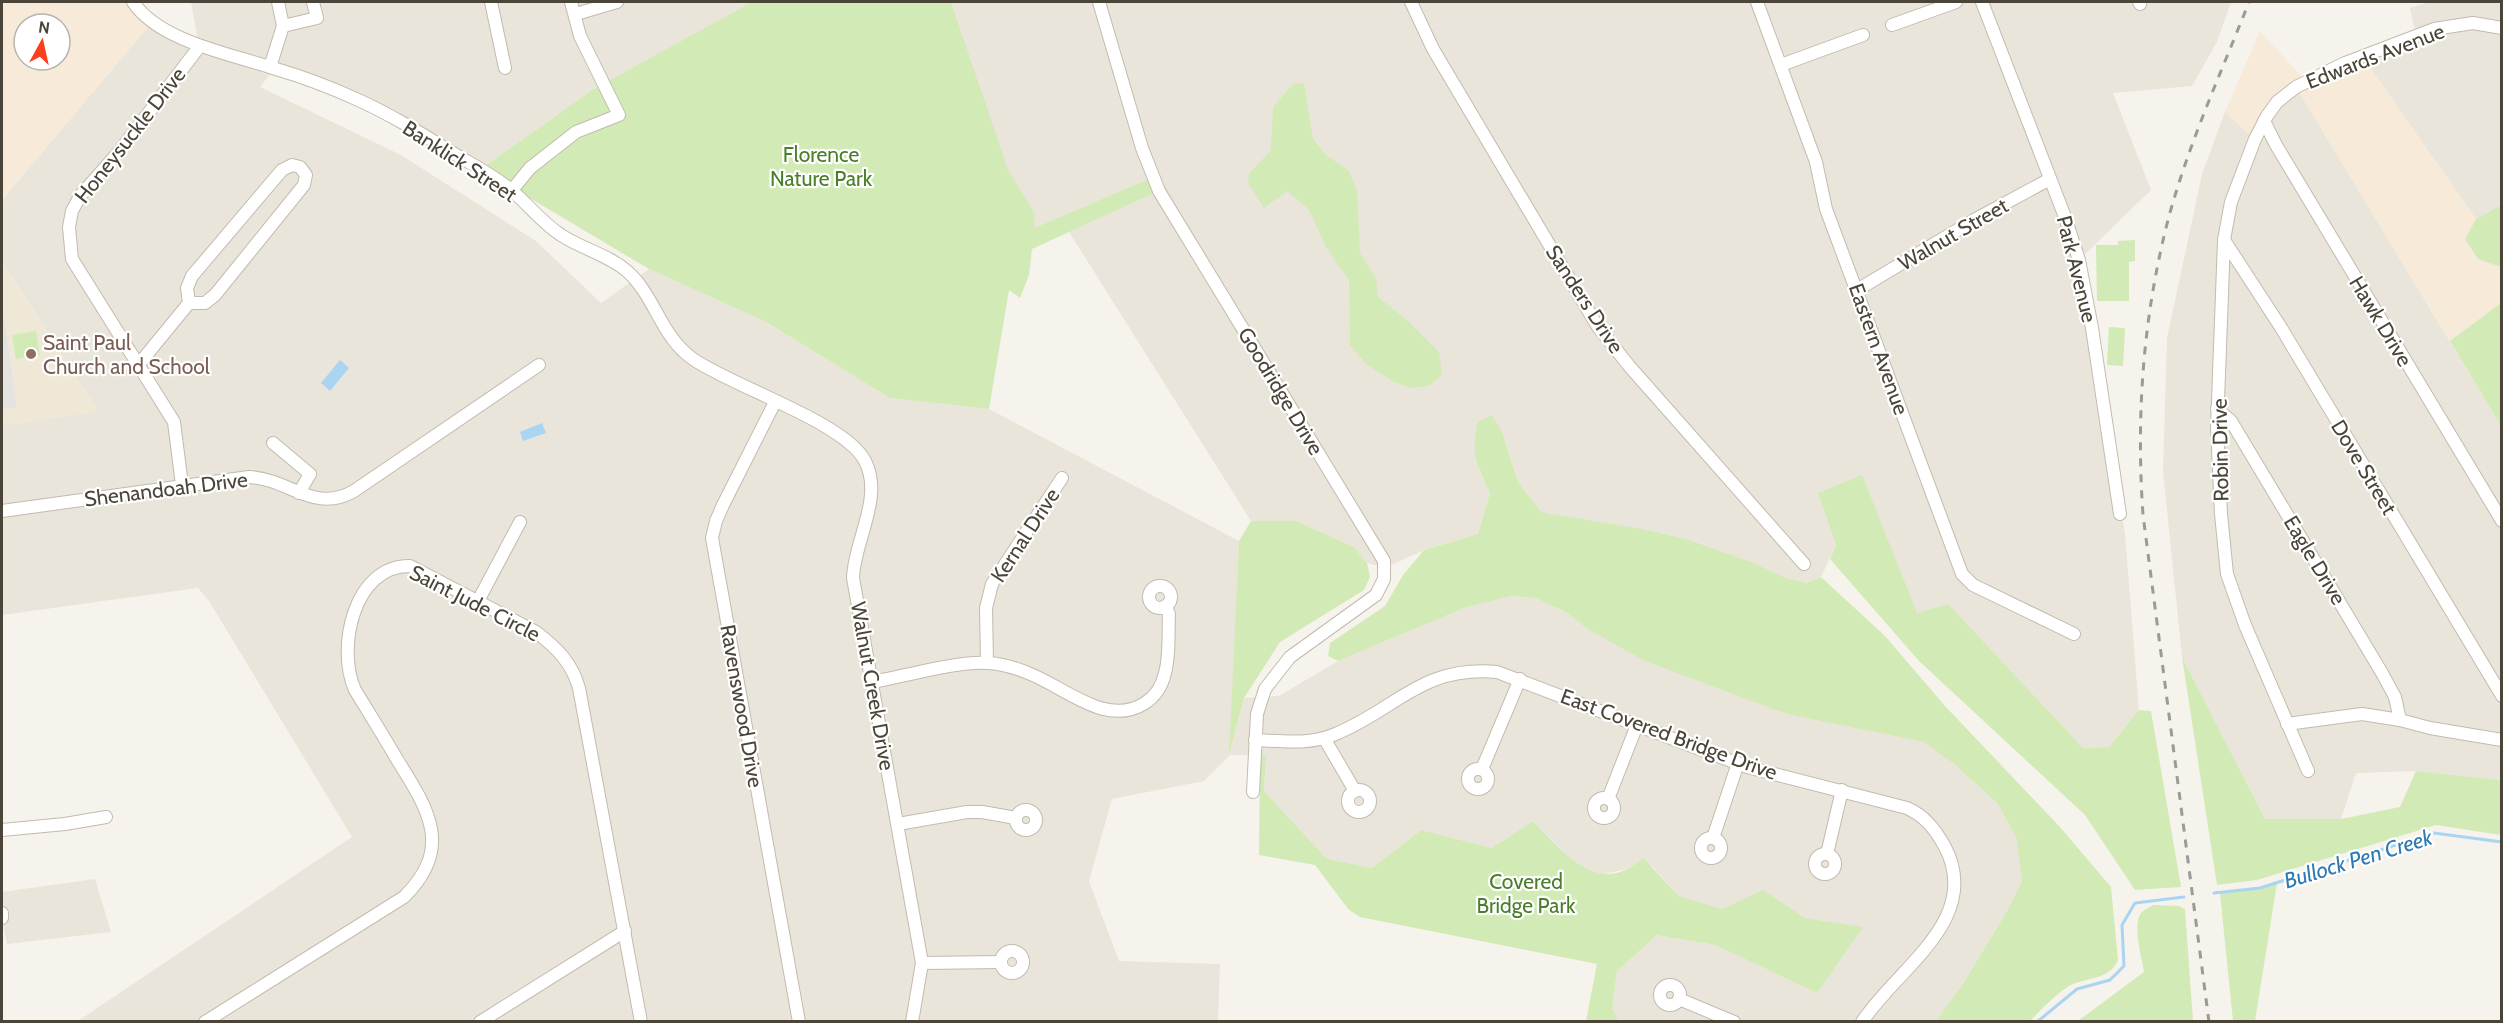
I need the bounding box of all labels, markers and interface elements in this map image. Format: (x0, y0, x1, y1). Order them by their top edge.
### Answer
north arrow (12, 12, 72, 72)
text: N (37, 17, 51, 38)
street label: Edwards Avenue (2302, 18, 2448, 94)
street label: Honeysuckle Drive (69, 62, 191, 208)
street label: Banklick Street (398, 115, 522, 207)
park label: Florence Nature Park (770, 142, 873, 191)
street label: Walnut Street (1894, 193, 2012, 275)
street label: Park Avenue (2052, 213, 2102, 325)
street label: Sanders Drive (1541, 240, 1629, 358)
street label: Hawk Drive (2344, 271, 2418, 371)
street label: Eastern Avenue (1844, 280, 1914, 418)
street label: Goodridge Drive (1233, 323, 1329, 460)
place label: Saint Paul Church and School (43, 330, 210, 379)
marker: Saint Paul Church and School (24, 347, 38, 361)
street label: Robin Drive (2207, 398, 2233, 502)
street label: Dove Street (2326, 415, 2402, 519)
street label: Shenandoah Drive (83, 467, 249, 511)
street label: Kernal Drive (985, 483, 1065, 587)
street label: Eagle Drive (2279, 511, 2351, 609)
street label: Saint Jude Circle (406, 559, 545, 647)
street label: Walnut Creek Drive (846, 600, 900, 772)
street label: Ravenswood Drive (715, 622, 769, 790)
street label: East Covered Bridge Drive (1557, 683, 1781, 785)
water label: Bullock Pen Creek (2280, 823, 2436, 894)
park label: Covered Bridge Park (1477, 869, 1576, 918)

